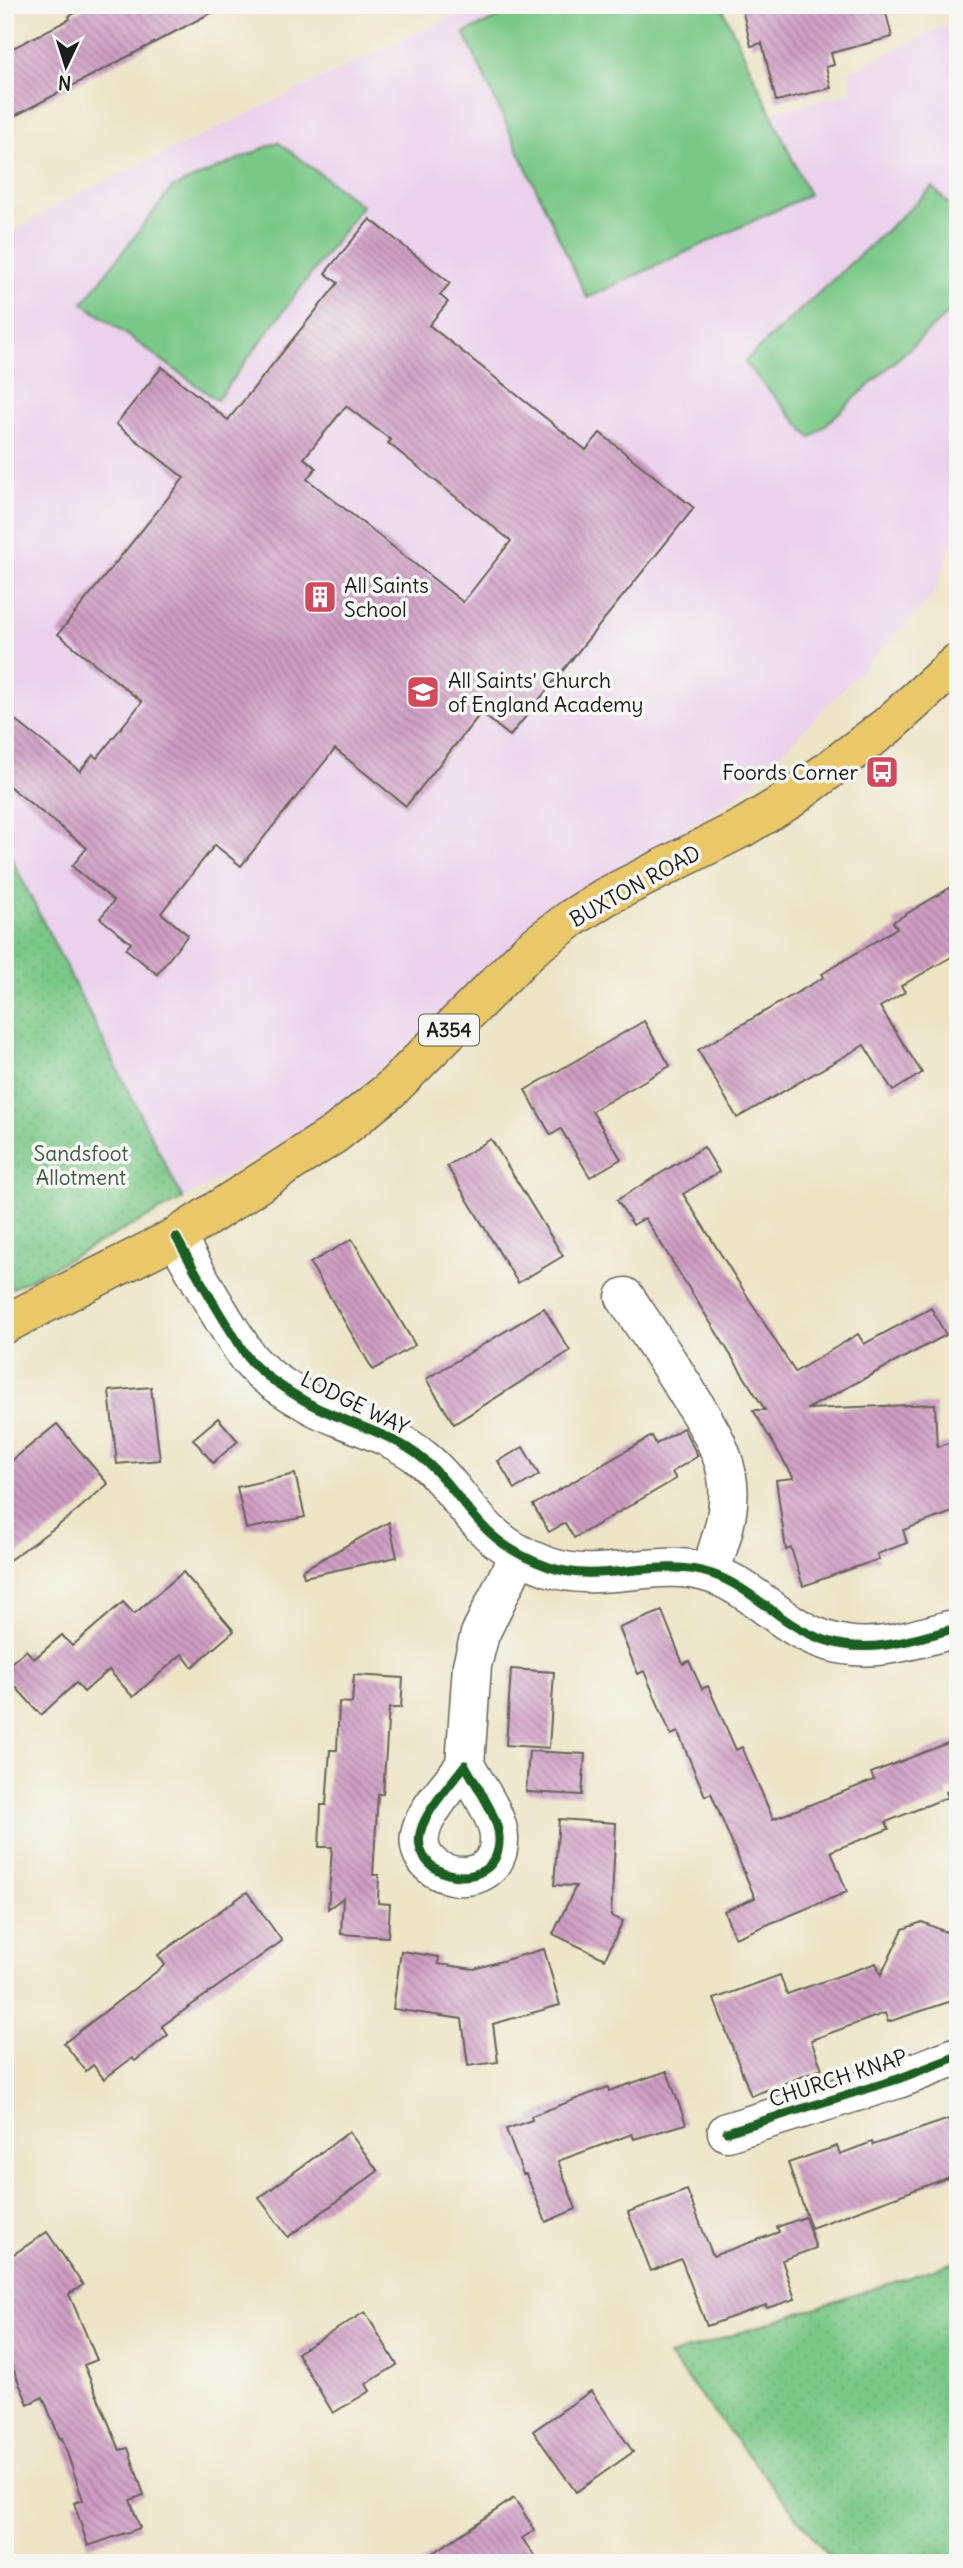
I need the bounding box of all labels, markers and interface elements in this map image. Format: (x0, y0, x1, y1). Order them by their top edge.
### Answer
north arrow (32, 32, 102, 102)
text: N (57, 71, 72, 95)
place label: All Saints School (344, 572, 429, 623)
building icon: All Saints School (301, 578, 339, 616)
place label: All Saints' Church of England Academy (448, 667, 644, 718)
school or university icon: All Saints' Church of England Academy (404, 673, 442, 711)
bus stop icon: Foords Corner (863, 753, 901, 791)
place label: Foords Corner (722, 759, 858, 786)
street label: BUXTON ROAD (565, 839, 705, 933)
road number: A354 (419, 1014, 479, 1046)
park label: Sandsfoot Allotment (34, 1140, 128, 1191)
street label: LODGE WAY (296, 1365, 414, 1441)
street label: CHURCH KNAP (766, 2043, 910, 2113)

